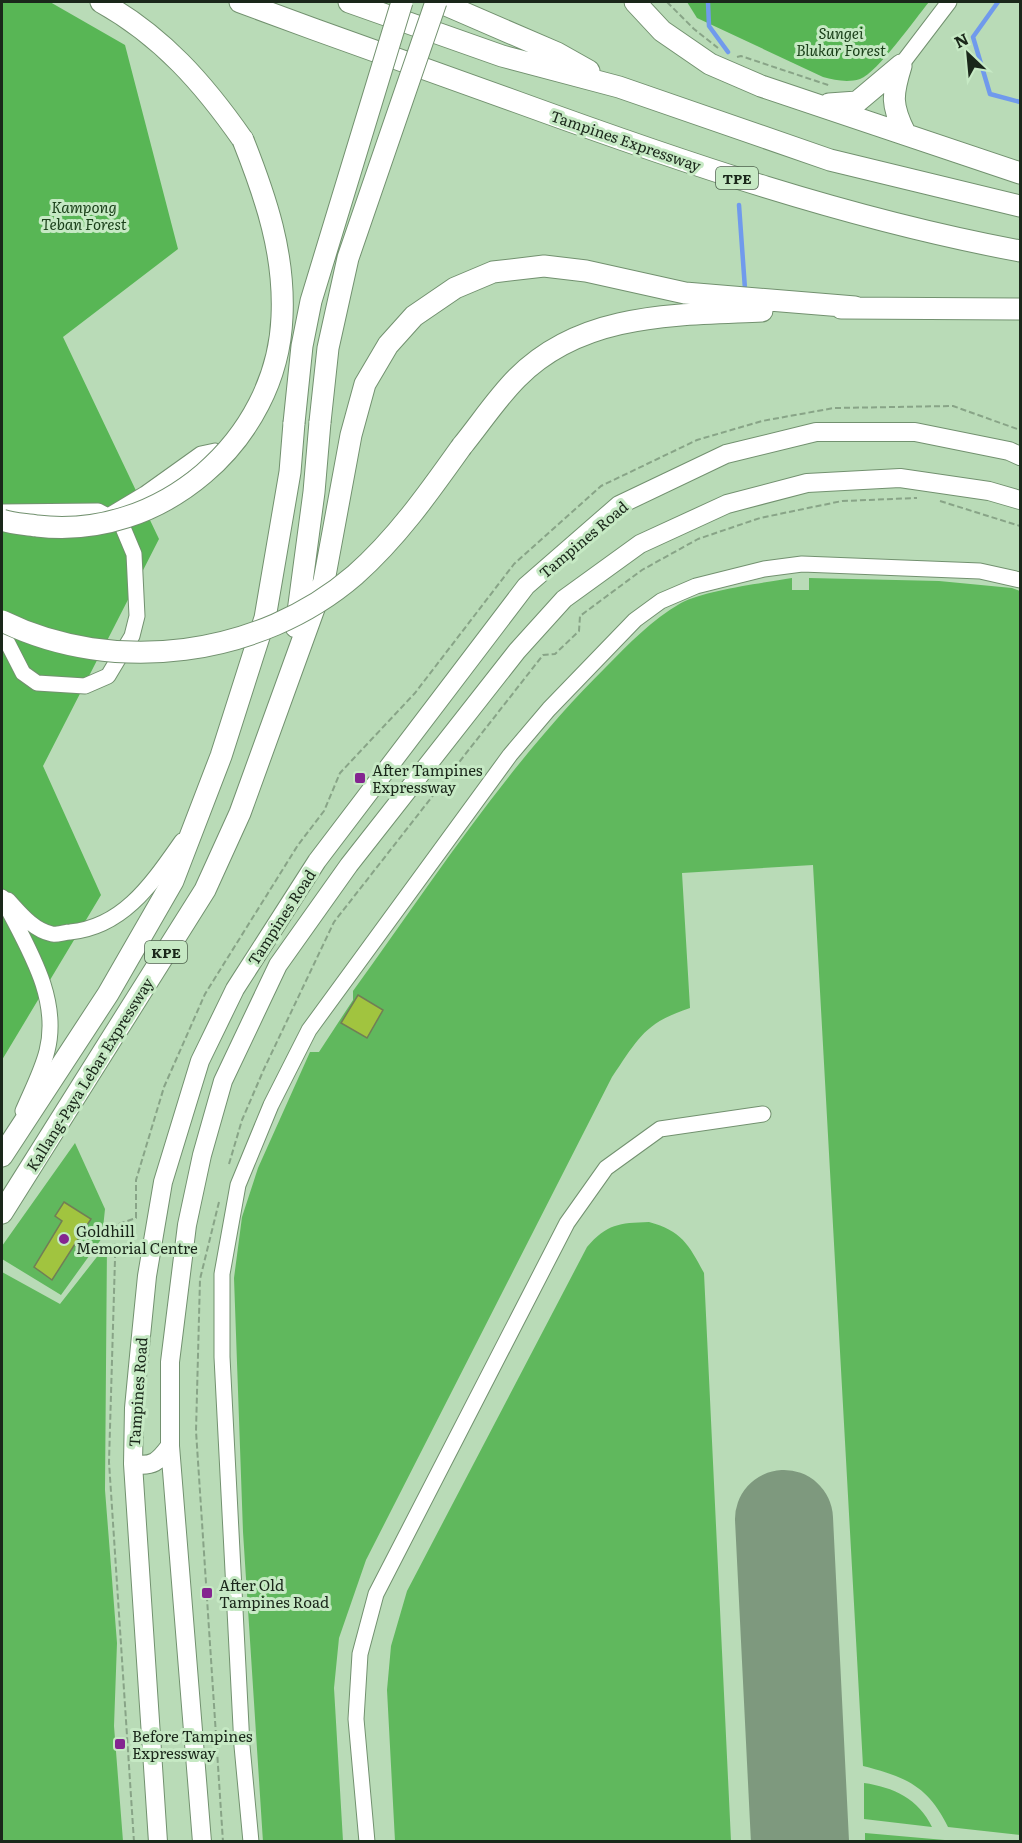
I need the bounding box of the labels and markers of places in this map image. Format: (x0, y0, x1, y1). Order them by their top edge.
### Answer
place label: After Tampines Expressway (372, 758, 483, 798)
marker: After Tampines Expressway (353, 771, 367, 785)
place label: Goldhill Memorial Centre (76, 1219, 198, 1259)
marker: Goldhill Memorial Centre (57, 1232, 71, 1246)
place label: After Old Tampines Road (219, 1573, 329, 1613)
marker: After Old Tampines Road (200, 1586, 214, 1600)
place label: Before Tampines Expressway (132, 1724, 253, 1764)
marker: Before Tampines Expressway (113, 1737, 127, 1751)

